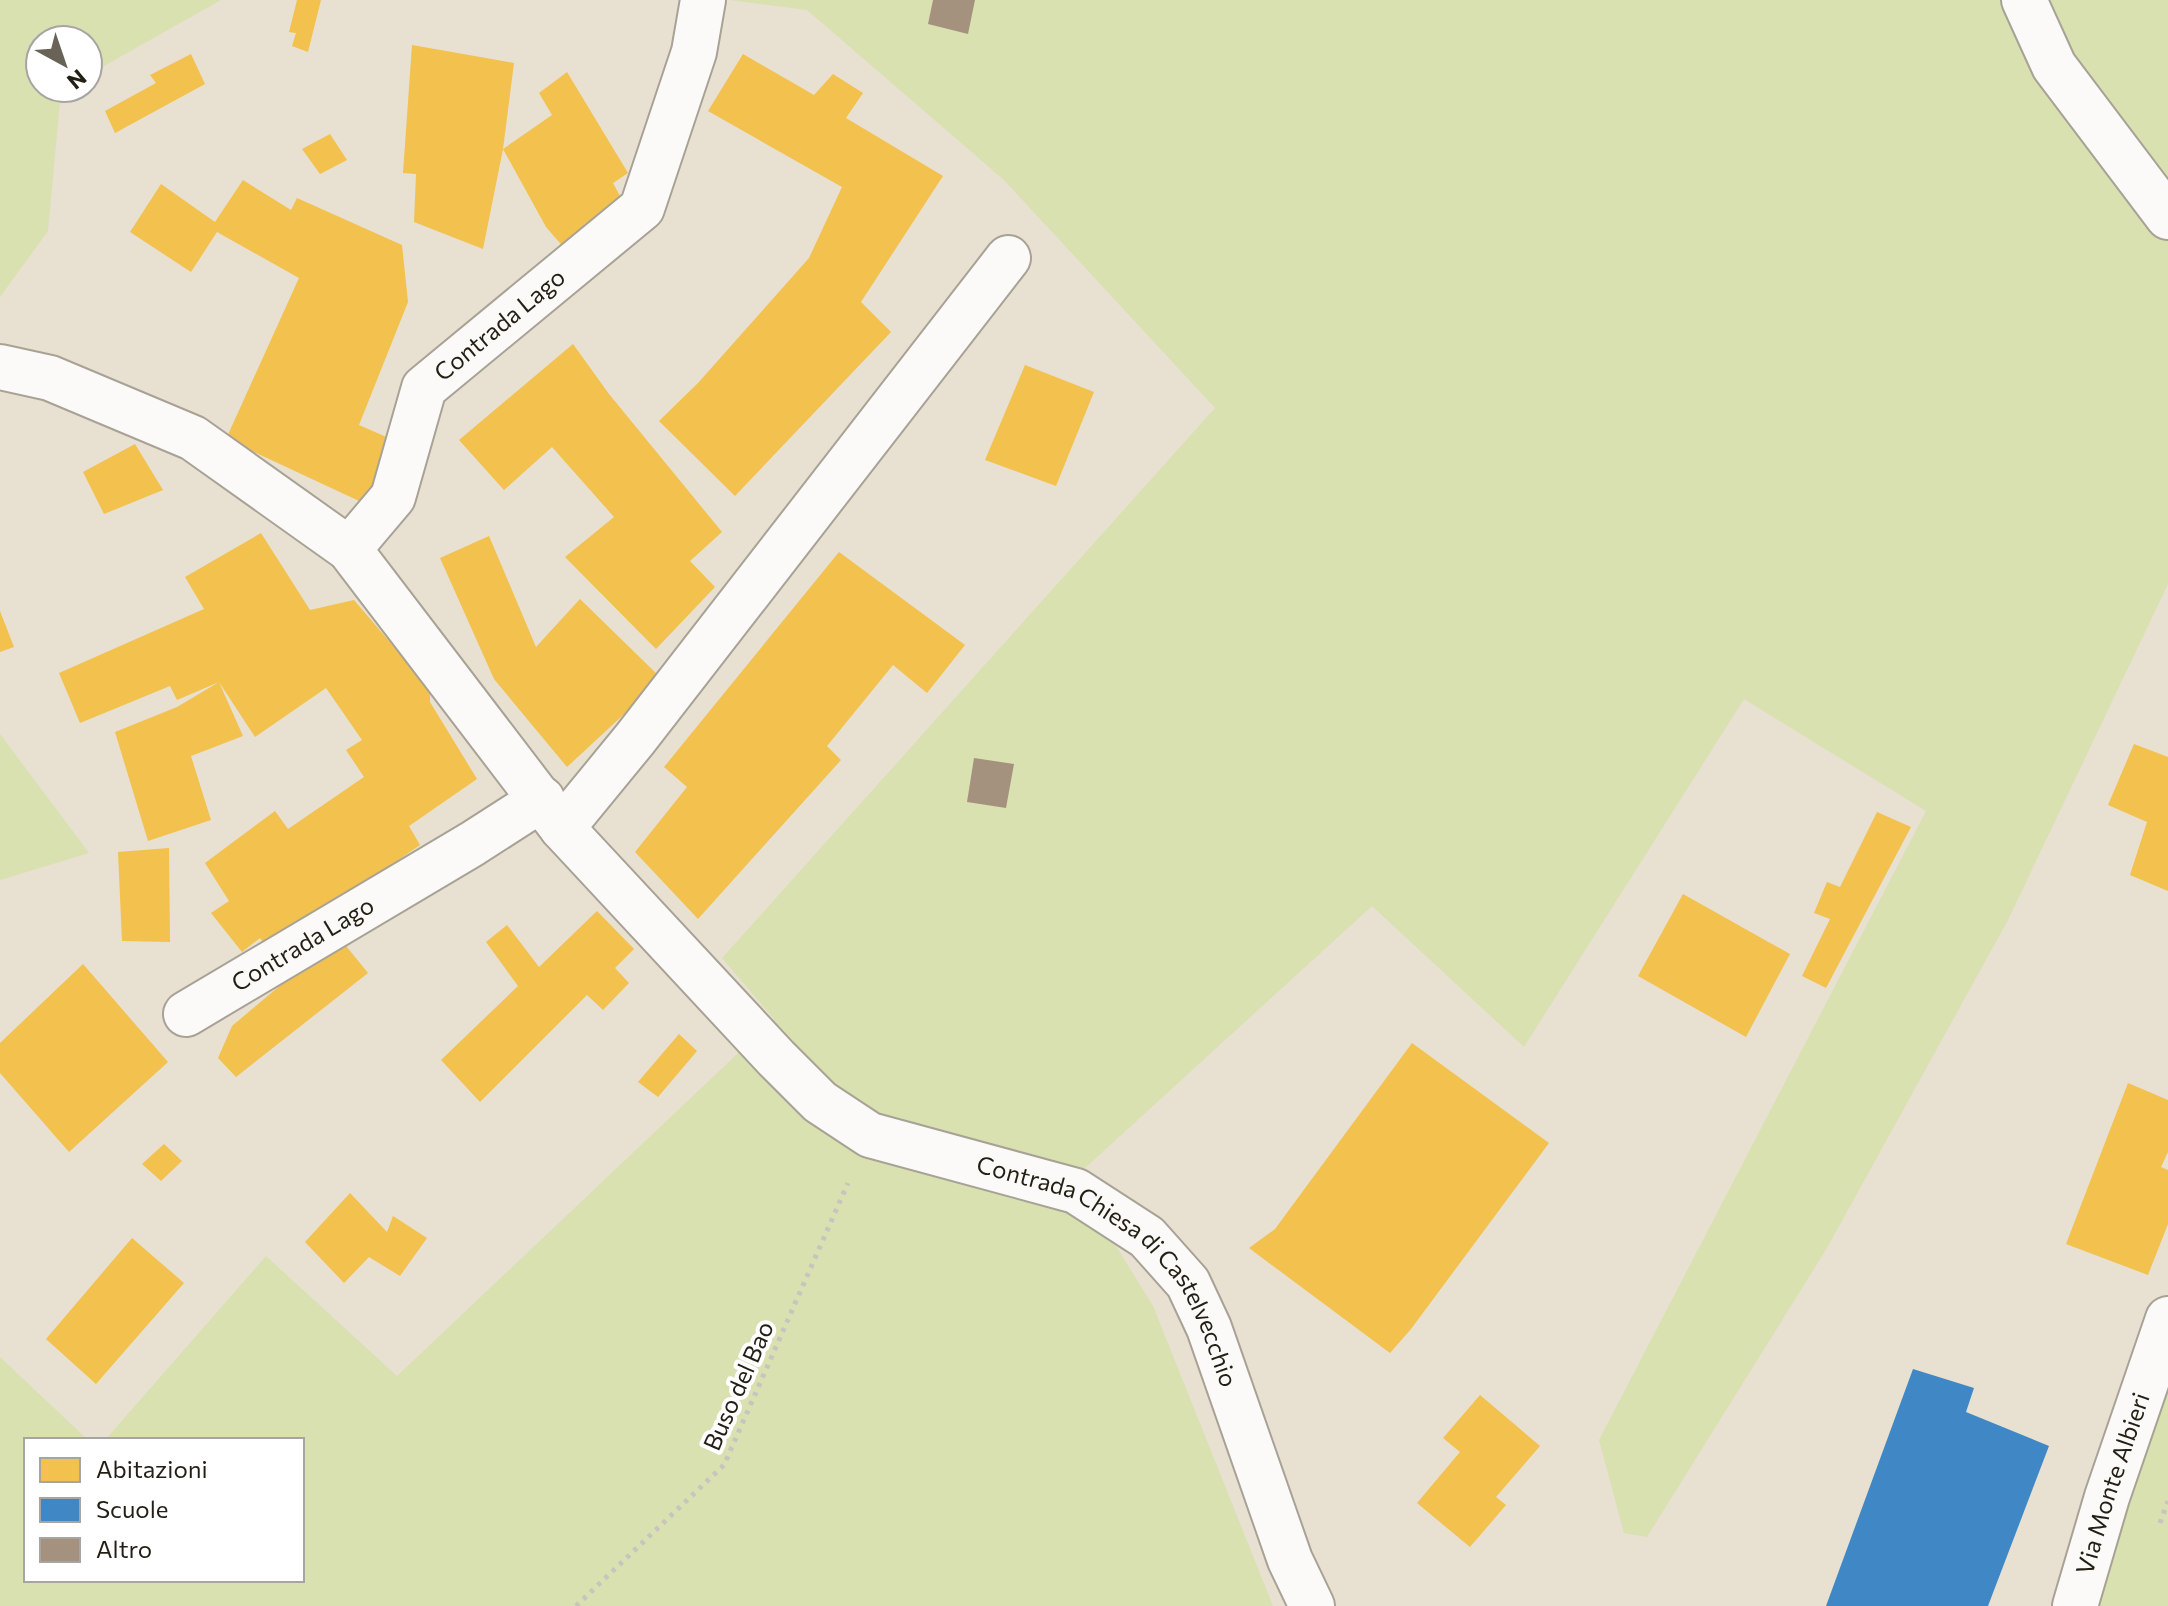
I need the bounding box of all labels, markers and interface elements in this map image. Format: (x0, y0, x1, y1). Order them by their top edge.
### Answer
north arrow (24, 24, 104, 104)
text: N (62, 64, 92, 95)
street label: Contrada Lago (428, 262, 570, 386)
street label: Contrada Lago (226, 890, 379, 997)
street label: Contrada Chiesa di Castelvecchio (974, 1149, 1244, 1391)
street label: Buso del Bao (696, 1316, 779, 1454)
street label: Via Monte Albieri (2069, 1389, 2155, 1578)
legend (24, 1438, 304, 1582)
text: Abitazioni (96, 1454, 208, 1483)
text: Scuole (96, 1494, 168, 1523)
text: Altro (96, 1534, 152, 1563)

